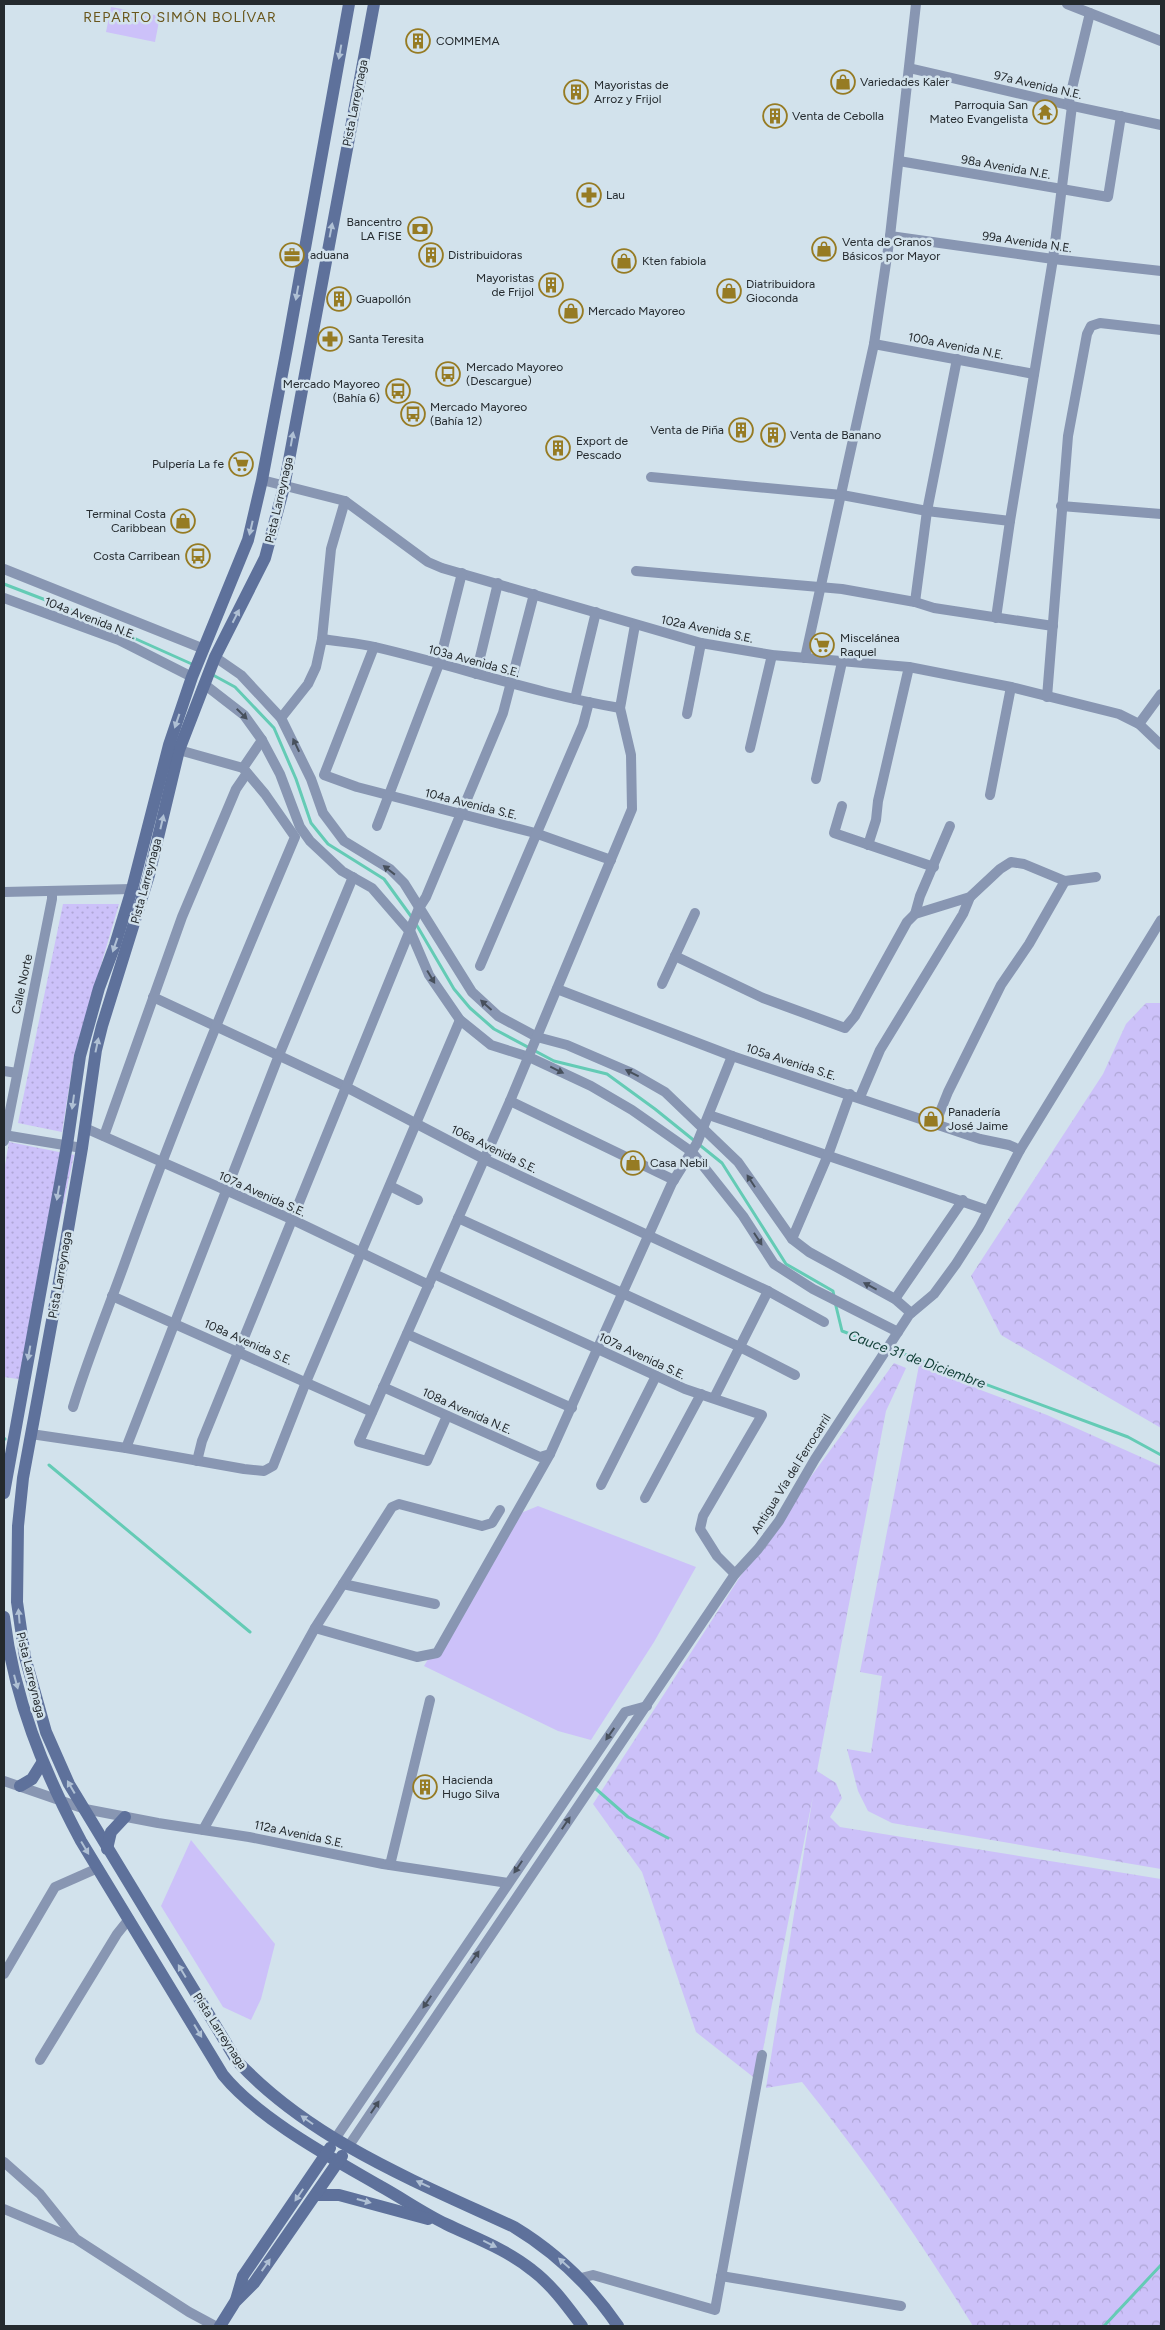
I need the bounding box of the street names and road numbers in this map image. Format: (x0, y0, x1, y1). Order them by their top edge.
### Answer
street label: Pista Larreynaga (340, 58, 370, 148)
street label: 97a Avenida N.E. (993, 68, 1083, 102)
street label: 98a Avenida N.E. (960, 152, 1052, 182)
street label: 99a Avenida N.E. (981, 229, 1073, 255)
street label: 100a Avenida N.E. (907, 330, 1005, 362)
street label: Pista Larreynaga (262, 456, 296, 544)
street label: 104a Avenida N.E. (42, 594, 138, 642)
street label: 102a Avenida S.E. (660, 612, 754, 646)
street label: 103a Avenida S.E. (427, 642, 521, 680)
street label: 104a Avenida S.E. (423, 786, 519, 822)
street label: Pista Larreynaga (128, 837, 164, 925)
street label: Calle Norte (9, 952, 35, 1015)
street label: 105a Avenida S.E. (744, 1041, 838, 1083)
street label: 106a Avenida S.E. (449, 1122, 539, 1176)
street label: 107a Avenida S.E. (216, 1169, 308, 1219)
street label: Pista Larreynaga (45, 1230, 75, 1320)
street label: 108a Avenida S.E. (202, 1316, 294, 1368)
street label: 107a Avenida S.E. (597, 1330, 687, 1382)
street label: 108a Avenida N.E. (420, 1385, 514, 1437)
street label: Antigua Vía del Ferrocarril (748, 1412, 834, 1536)
street label: Pista Larreynaga (14, 1631, 48, 1719)
street label: 112a Avenida S.E. (253, 1818, 345, 1850)
street label: Pista Larreynaga (190, 1990, 250, 2072)

